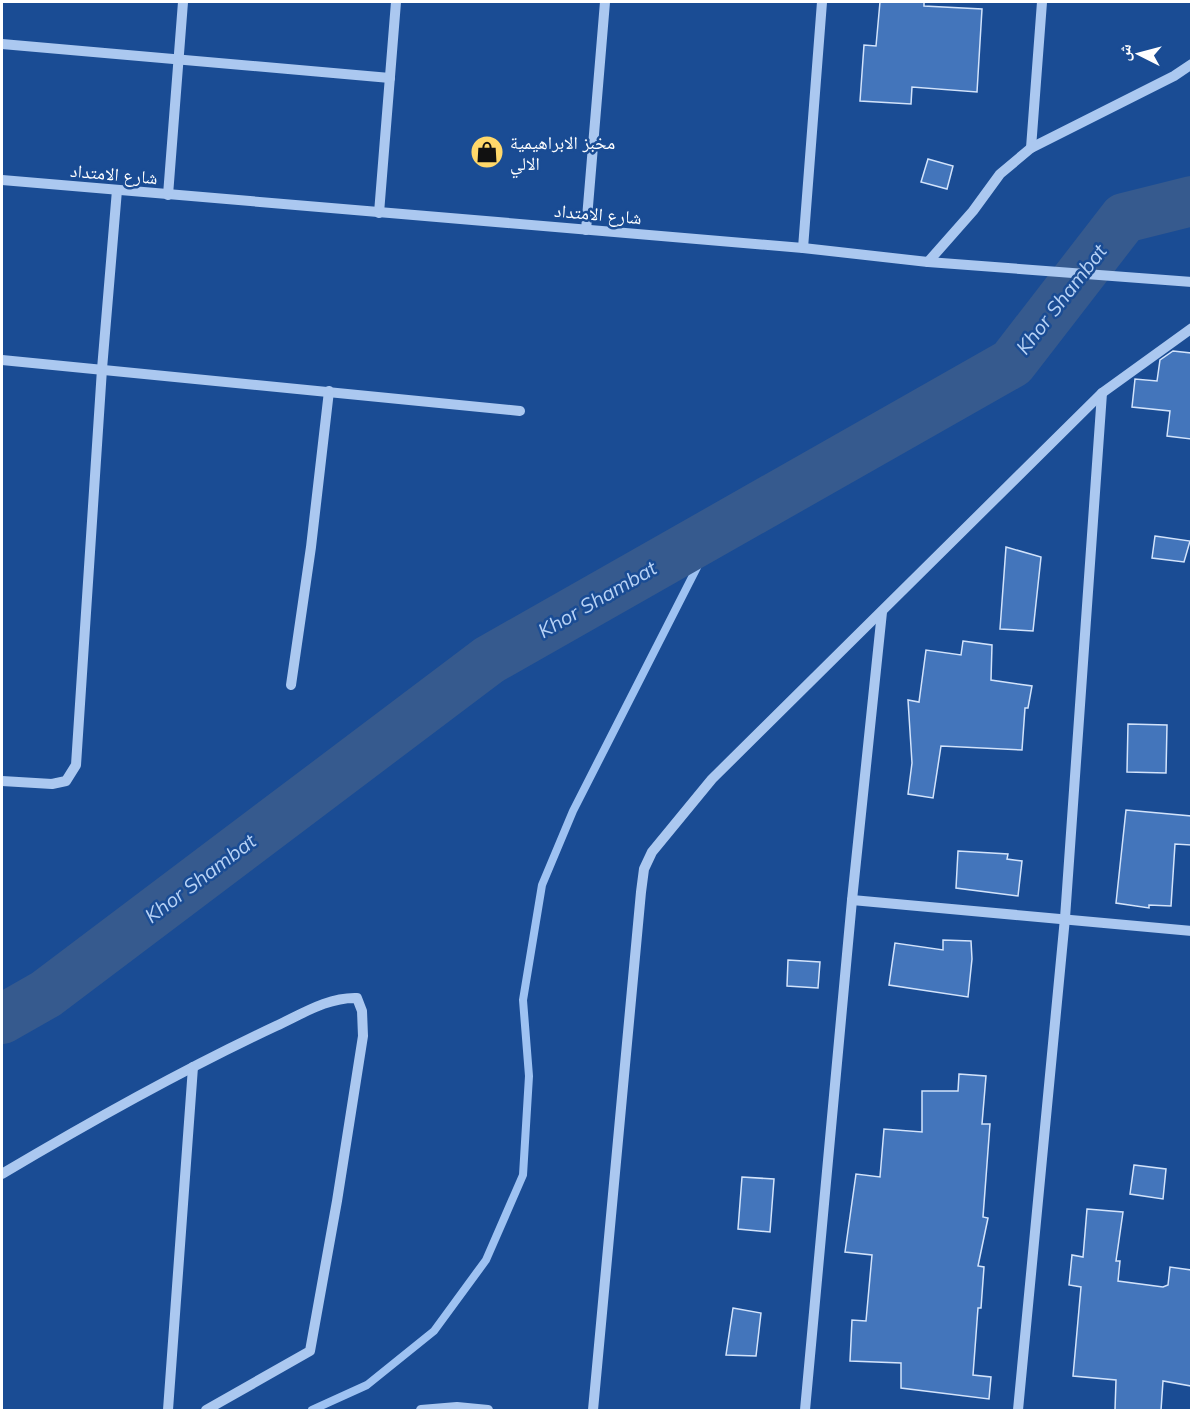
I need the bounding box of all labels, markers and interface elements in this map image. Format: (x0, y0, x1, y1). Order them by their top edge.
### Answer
north arrow (1109, 24, 1169, 84)
text: ش (1113, 43, 1135, 62)
place label: مخبز الابراهيمية الالي (510, 131, 615, 178)
shop icon: مخبز الابراهيمية الالي (469, 134, 505, 170)
street label: شارع الامتداد (69, 159, 159, 189)
street label: شارع الامتداد (553, 199, 643, 229)
water label: Khor Shambat (1010, 238, 1112, 359)
water label: Khor Shambat (533, 554, 662, 643)
water label: Khor Shambat (139, 827, 261, 928)

